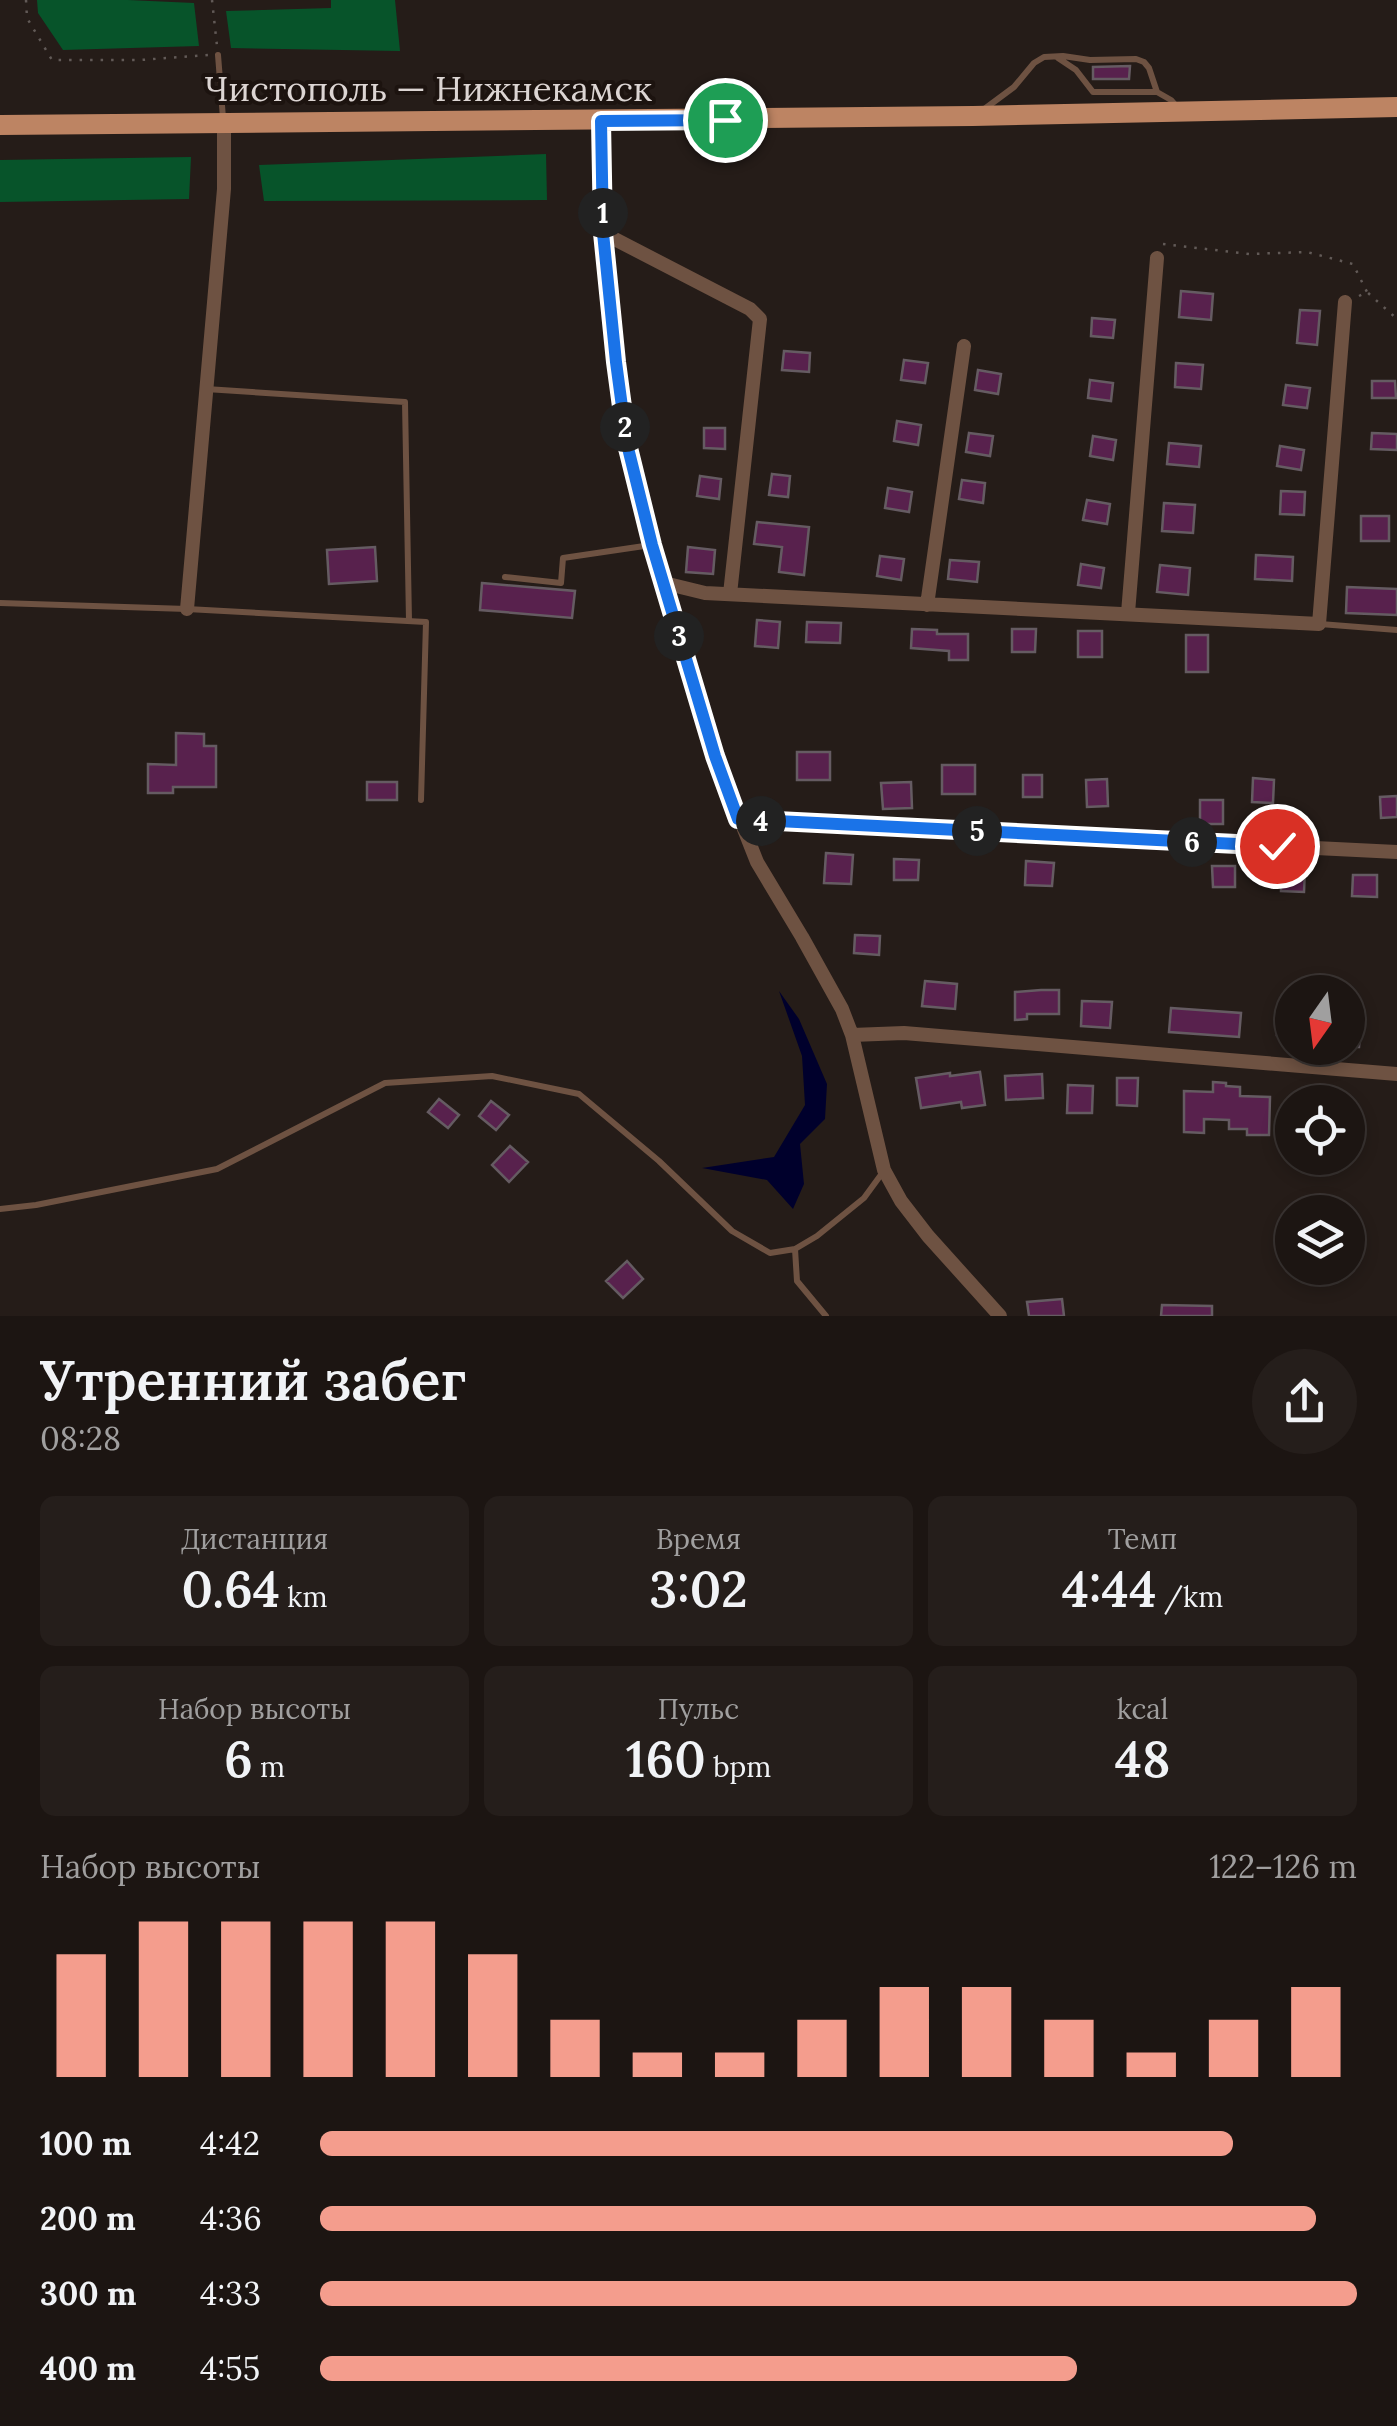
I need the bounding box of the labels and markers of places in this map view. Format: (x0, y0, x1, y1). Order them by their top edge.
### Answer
pin (683, 78, 768, 163)
pin: 1 (578, 188, 628, 238)
pin: 2 (600, 402, 650, 452)
pin: 3 (654, 611, 704, 661)
pin: 4 (736, 796, 786, 846)
pin (1235, 804, 1320, 889)
pin: 5 (952, 806, 1002, 856)
pin: 6 (1167, 817, 1217, 867)

